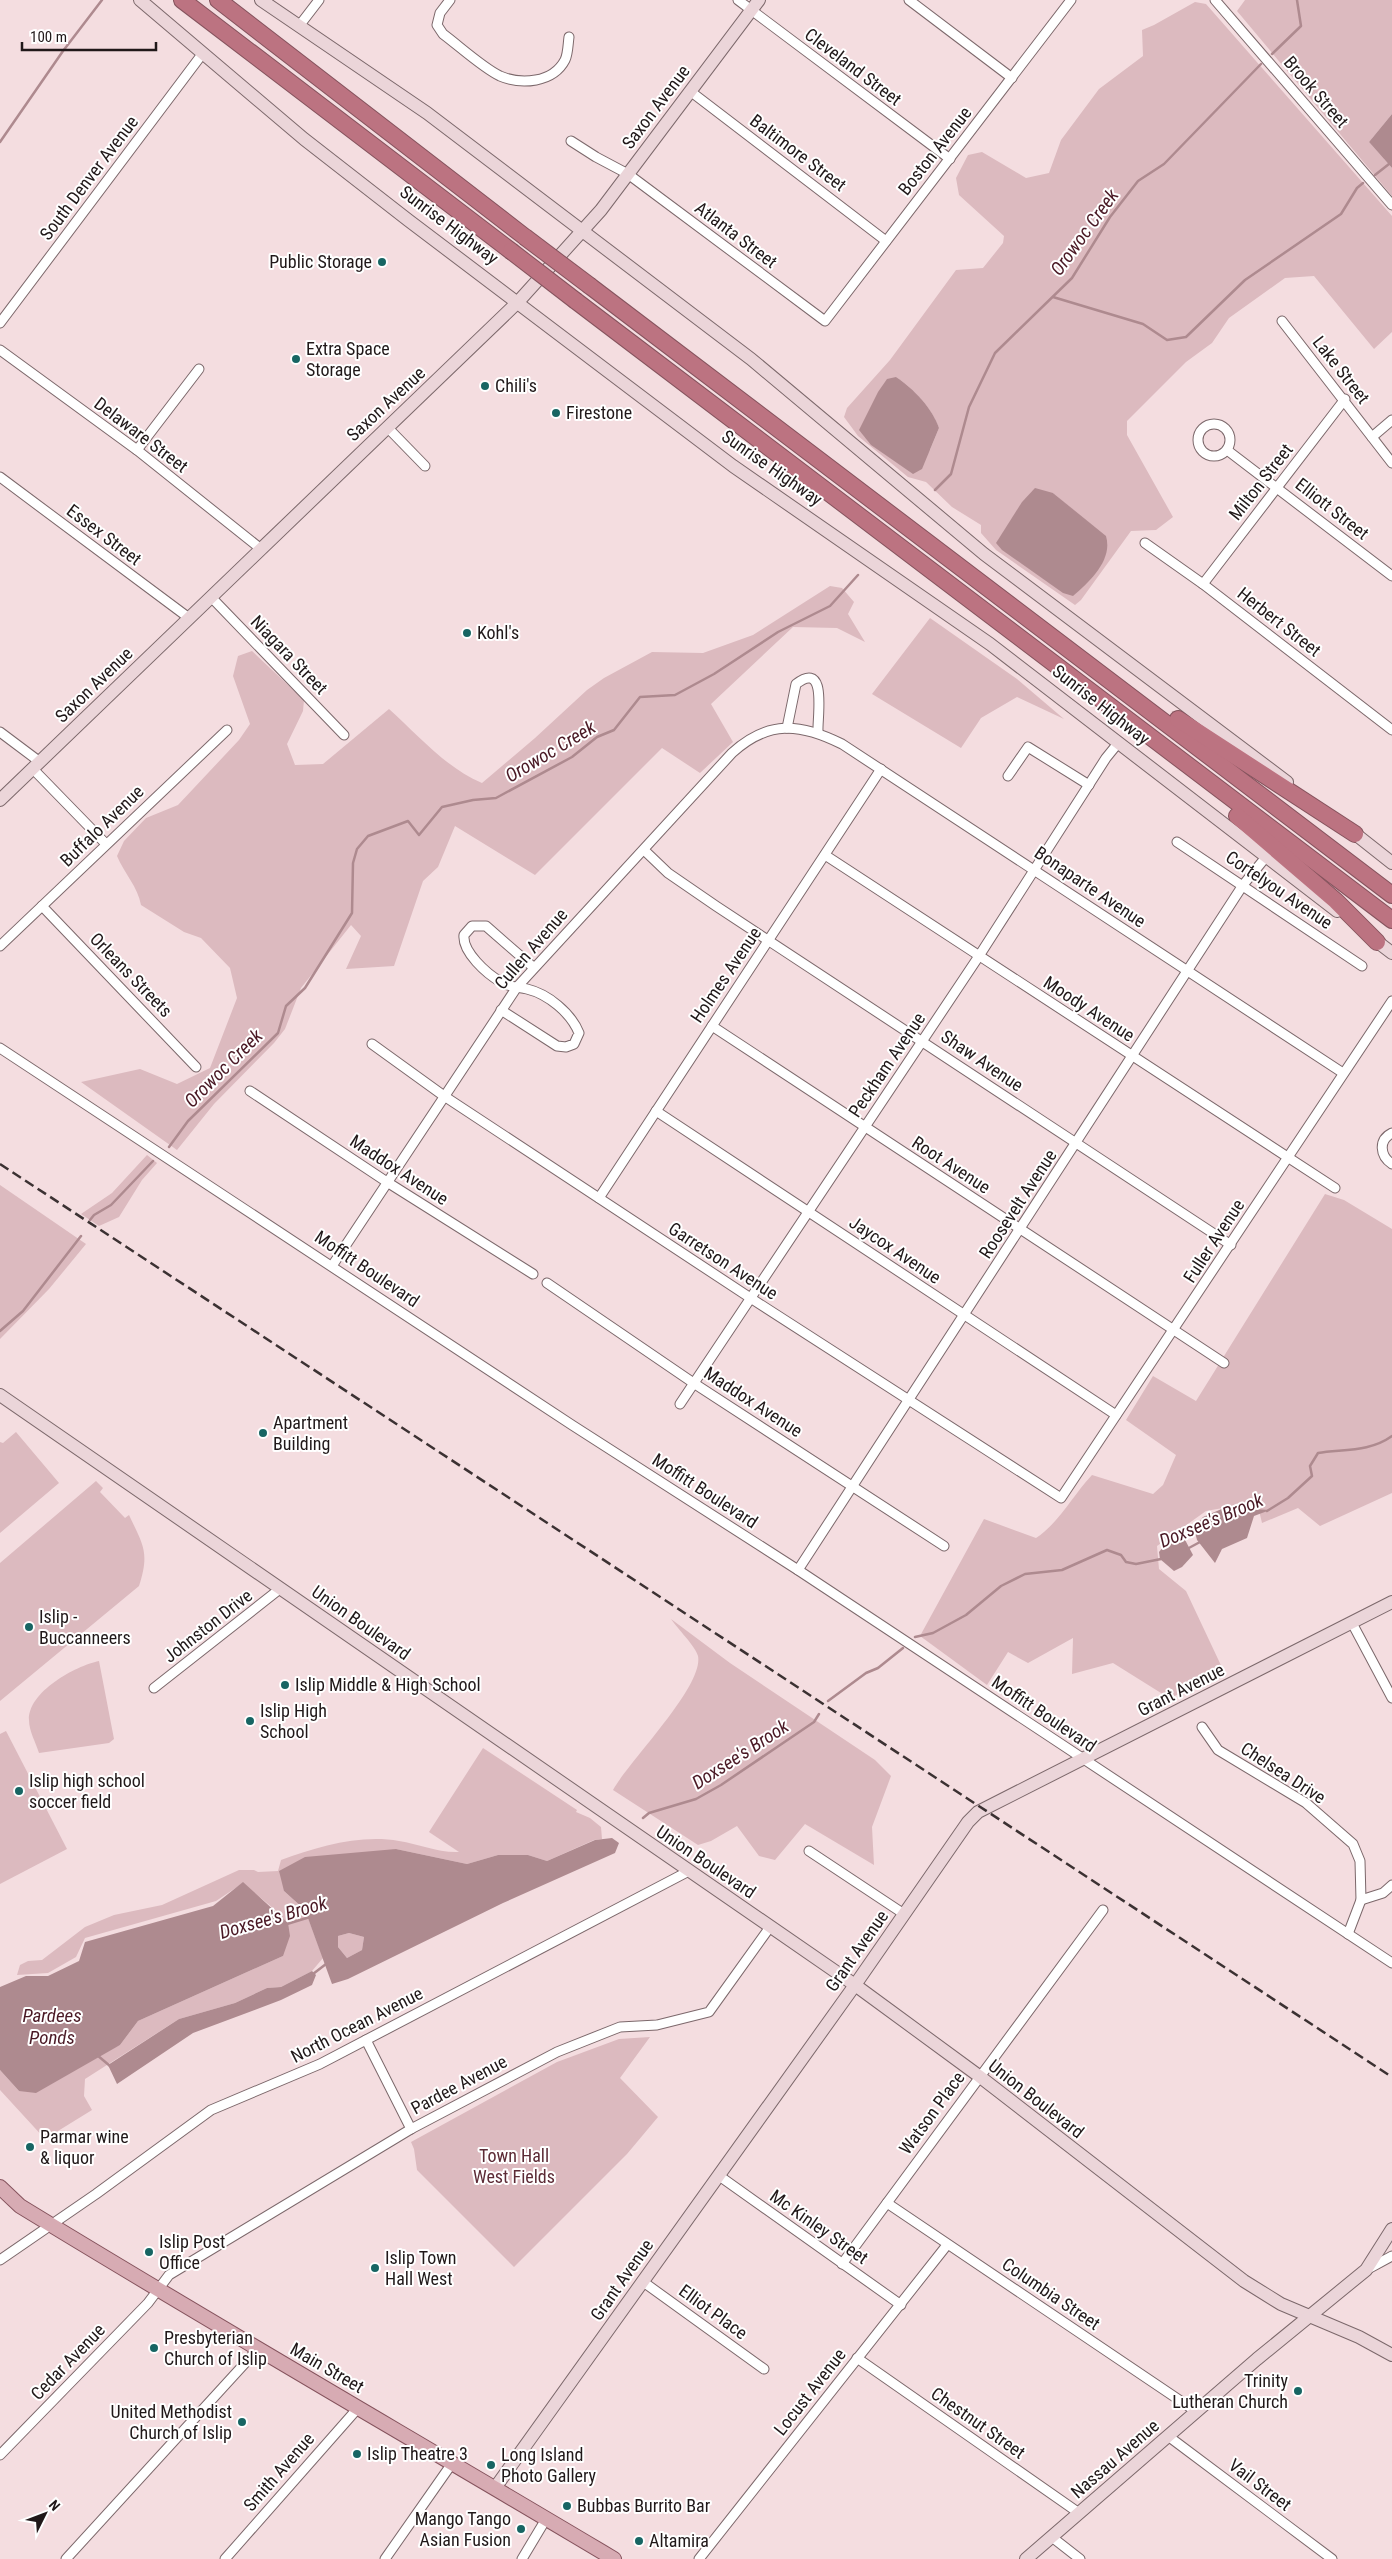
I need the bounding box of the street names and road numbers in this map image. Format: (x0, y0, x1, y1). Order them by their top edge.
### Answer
street label: Cleveland Street (801, 23, 906, 110)
street label: Brook Street (1280, 52, 1353, 132)
street label: Saxon Avenue (617, 61, 694, 153)
street label: Boston Avenue (894, 102, 975, 199)
street label: Baltimore Street (746, 110, 850, 196)
street label: South Denver Avenue (35, 111, 142, 244)
street label: Sunrise Highway (396, 181, 503, 269)
street label: Atlanta Street (691, 197, 781, 272)
street label: Lake Street (1309, 332, 1374, 408)
street label: Saxon Avenue (342, 362, 429, 445)
street label: Delaware Street (90, 393, 192, 477)
street label: Sunrise Highway (718, 425, 827, 510)
street label: Milton Street (1224, 439, 1297, 524)
street label: Elliott Street (1291, 473, 1373, 544)
street label: Essex Street (63, 500, 146, 569)
street label: Herbert Street (1233, 583, 1325, 661)
street label: Niagara Street (247, 611, 332, 698)
street label: Saxon Avenue (51, 643, 137, 727)
street label: Sunrise Highway (1048, 660, 1155, 749)
street label: Buffalo Avenue (56, 781, 148, 871)
street label: Bonaparte Avenue (1031, 842, 1150, 931)
street label: Cortelyou Avenue (1222, 846, 1337, 933)
street label: Cullen Avenue (490, 904, 571, 993)
street label: Holmes Avenue (686, 923, 765, 1026)
street label: Orleans Streets (86, 928, 177, 1021)
street label: Moody Avenue (1040, 971, 1139, 1046)
street label: Peckham Avenue (844, 1008, 929, 1121)
street label: Shaw Avenue (937, 1026, 1027, 1096)
street label: Maddox Avenue (346, 1130, 452, 1209)
street label: Root Avenue (908, 1132, 994, 1198)
street label: Roosevelt Avenue (975, 1145, 1061, 1262)
street label: Fuller Avenue (1179, 1195, 1248, 1286)
street label: Jaycox Avenue (846, 1211, 945, 1288)
street label: Garretson Avenue (665, 1218, 782, 1304)
street label: Moffitt Boulevard (311, 1226, 423, 1311)
street label: Maddox Avenue (700, 1362, 806, 1441)
street label: Moffitt Boulevard (649, 1449, 762, 1532)
street label: Union Boulevard (308, 1581, 415, 1664)
street label: Johnston Drive (159, 1585, 256, 1667)
street label: Grant Avenue (1134, 1659, 1228, 1720)
street label: Moffitt Boulevard (988, 1671, 1100, 1756)
street label: Chelsea Drive (1237, 1737, 1330, 1808)
street label: Union Boulevard (653, 1821, 760, 1903)
street label: Grant Avenue (821, 1906, 892, 1995)
street label: North Ocean Avenue (287, 1982, 426, 2067)
street label: Pardee Avenue (407, 2051, 510, 2119)
street label: Union Boulevard (984, 2055, 1088, 2142)
street label: Watson Place (895, 2067, 969, 2158)
street label: Mc Kinley Street (766, 2185, 872, 2268)
street label: Grant Avenue (586, 2235, 657, 2324)
street label: Columbia Street (998, 2253, 1104, 2334)
street label: Elliot Place (675, 2280, 752, 2343)
street label: Cedar Avenue (26, 2319, 109, 2404)
street label: Main Street (287, 2338, 368, 2397)
street label: Locust Avenue (769, 2344, 850, 2439)
street label: Chestnut Street (927, 2382, 1029, 2463)
street label: Nassau Avenue (1066, 2415, 1163, 2502)
street label: Smith Avenue (239, 2428, 318, 2515)
street label: Vail Street (1225, 2454, 1296, 2515)

